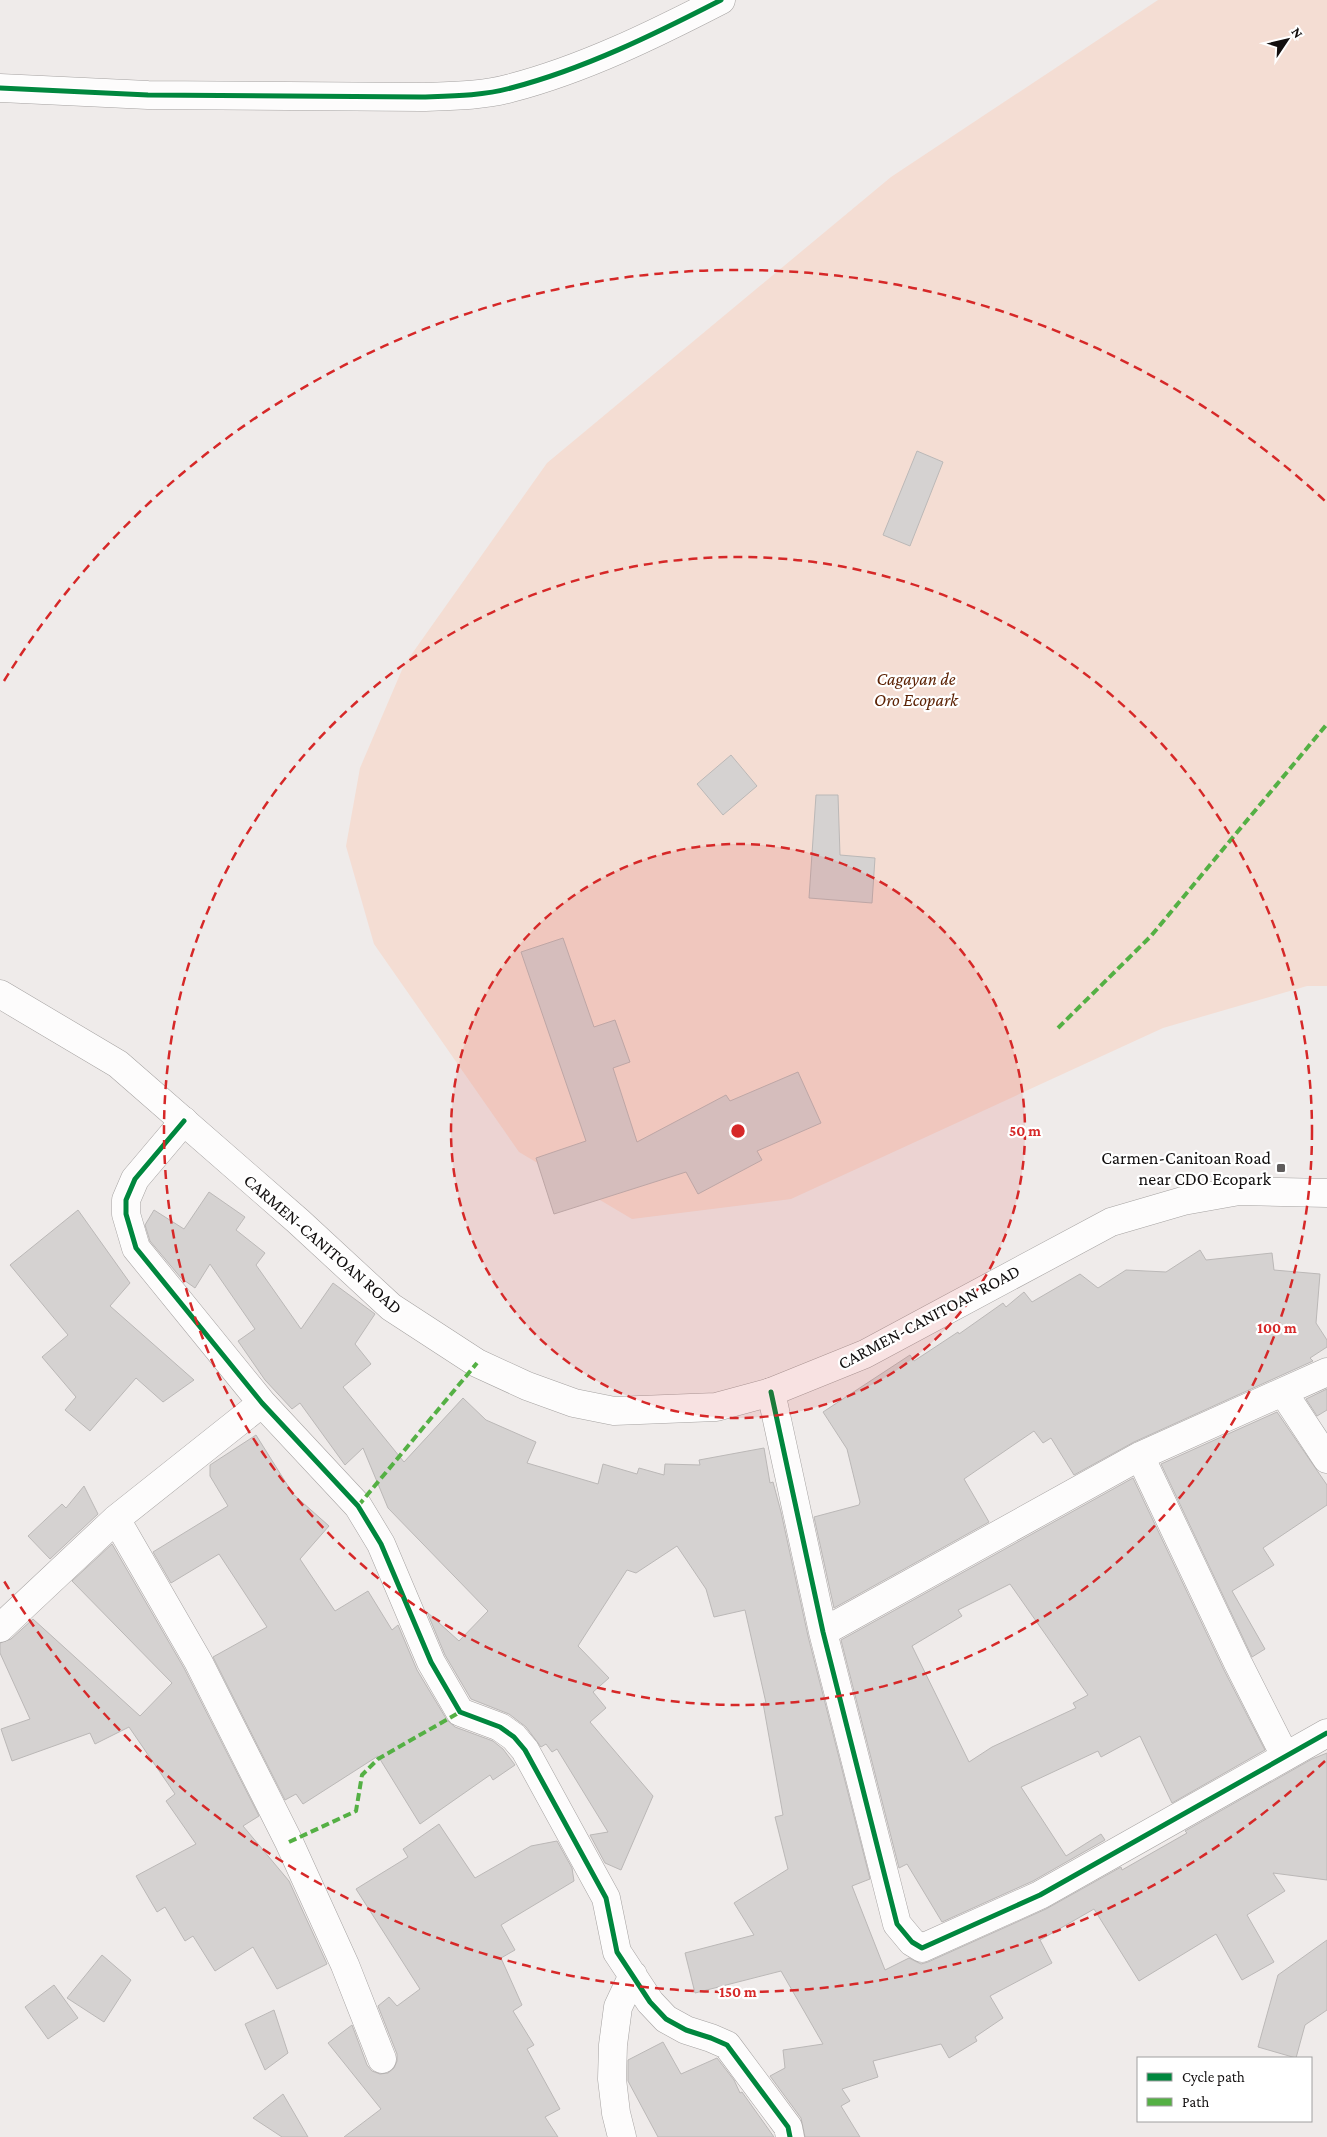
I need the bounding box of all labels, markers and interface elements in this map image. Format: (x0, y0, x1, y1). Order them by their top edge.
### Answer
north arrow (1262, 15, 1312, 65)
text: N (1288, 24, 1307, 41)
park label: Cagayan de Oro Ecopark (874, 669, 959, 710)
centre of rings (729, 1122, 747, 1140)
text: 50 m (1009, 1123, 1041, 1139)
place label: Carmen-Canitoan Road near CDO Ecopark (1101, 1148, 1272, 1189)
marker: Carmen-Canitoan Road near CDO Ecopark (1275, 1162, 1287, 1174)
street label: CARMEN-CANITOAN ROAD (240, 1170, 406, 1318)
street label: CARMEN-CANITOAN ROAD (835, 1261, 1023, 1373)
text: 100 m (1257, 1320, 1297, 1336)
text: 150 m (719, 1984, 757, 2000)
legend (1137, 2057, 1312, 2122)
text: Cycle path (1182, 2069, 1245, 2086)
text: Path (1182, 2094, 1209, 2110)

